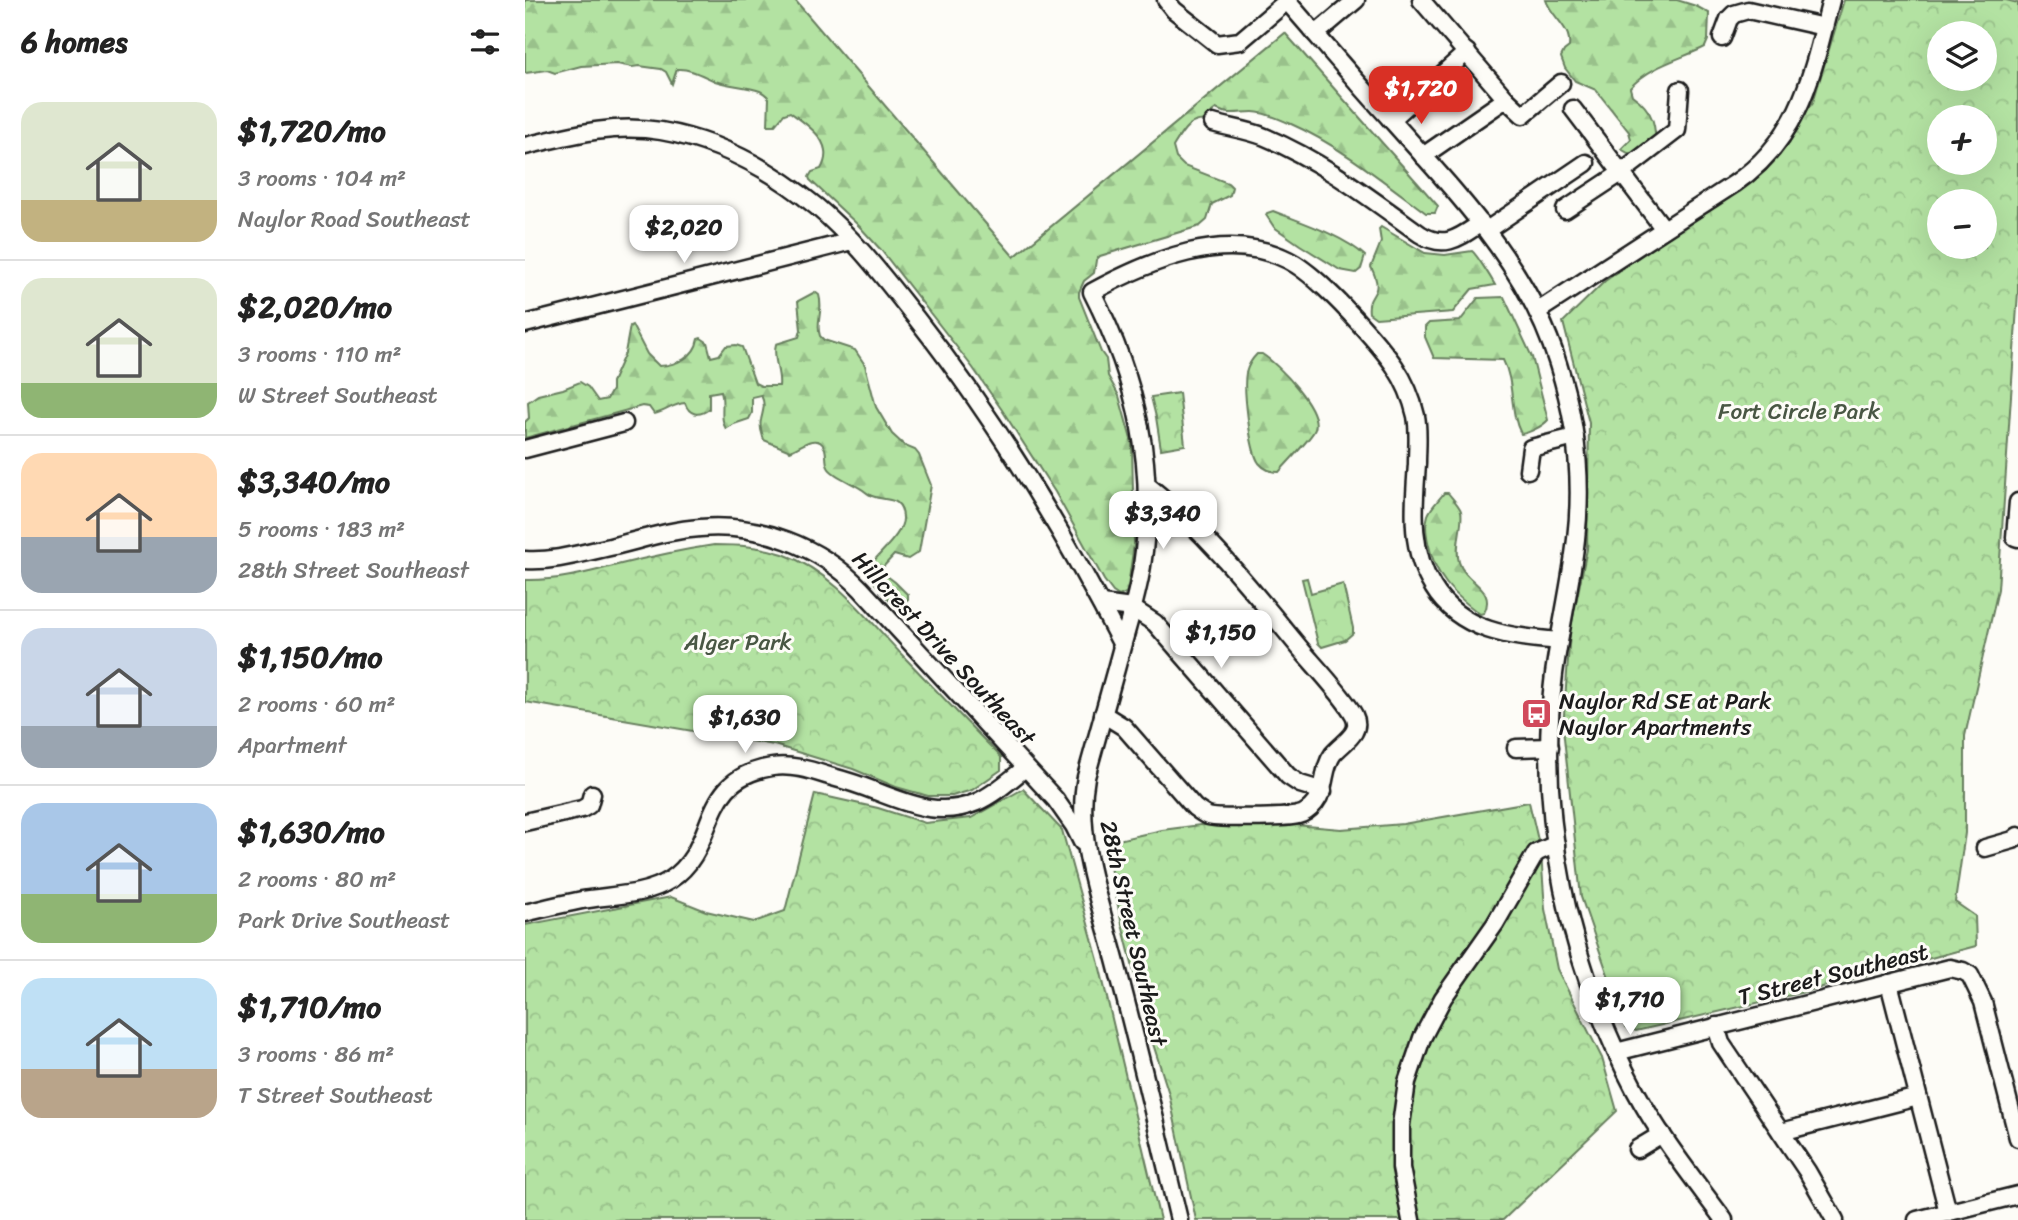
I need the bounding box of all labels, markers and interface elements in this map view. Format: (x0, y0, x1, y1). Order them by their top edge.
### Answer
text: 6 homes (21, 15, 128, 69)
map controls (1927, 21, 1997, 259)
button: layers (1927, 21, 1997, 91)
icon: filters (466, 23, 504, 61)
pin: $1,720 (1364, 66, 1478, 126)
text: $1,720 (1385, 68, 1457, 109)
text: $1,720/mo (238, 104, 386, 158)
button: + (1927, 105, 1997, 175)
icon: home (77, 130, 161, 214)
text: 3 rooms · 104 m² (238, 158, 406, 199)
button: − (1927, 189, 1997, 259)
text: Naylor Road Southeast (238, 199, 471, 240)
pin: $2,020 (627, 205, 741, 265)
text: $2,020 (645, 207, 723, 248)
text: $2,020/mo (238, 280, 392, 334)
icon: home (77, 306, 161, 390)
text: 3 rooms · 110 m² (238, 334, 402, 375)
text: W Street Southeast (238, 375, 438, 416)
park label: Fort Circle Park (1718, 391, 1881, 432)
text: $3,340/mo (238, 455, 390, 509)
icon: home (77, 481, 161, 565)
pin: $3,340 (1106, 491, 1220, 551)
text: $3,340 (1125, 493, 1201, 534)
text: 5 rooms · 183 m² (238, 509, 405, 550)
street label: Hillcrest Drive Southeast (842, 541, 1047, 757)
text: 28th Street Southeast (238, 550, 469, 591)
pin: $1,150 (1164, 610, 1278, 670)
text: $1,150 (1186, 612, 1256, 653)
park label: Alger Park (683, 622, 792, 663)
text: $1,150/mo (238, 630, 382, 684)
icon: home (77, 656, 161, 740)
place label: Naylor Rd SE at Park Naylor Apartments (1559, 681, 1772, 748)
text: 2 rooms · 60 m² (238, 684, 396, 725)
pin: $1,630 (688, 696, 802, 755)
text: $1,630 (709, 697, 781, 738)
bus stop icon: Naylor Rd SE at Park Naylor Apartments (1519, 697, 1553, 731)
text: Apartment (238, 725, 347, 766)
text: $1,630/mo (238, 805, 385, 859)
street label: 28th Street Southeast (1088, 816, 1180, 1052)
icon: home (77, 831, 161, 915)
text: 2 rooms · 80 m² (238, 859, 396, 900)
text: Park Drive Southeast (238, 900, 450, 941)
street label: T Street Southeast (1734, 931, 1933, 1018)
pin: $1,710 (1573, 978, 1687, 1037)
text: $1,710 (1595, 979, 1665, 1020)
text: $1,710/mo (238, 980, 381, 1034)
icon: home (77, 1006, 161, 1090)
text: 3 rooms · 86 m² (238, 1034, 394, 1075)
text: T Street Southeast (238, 1075, 433, 1116)

